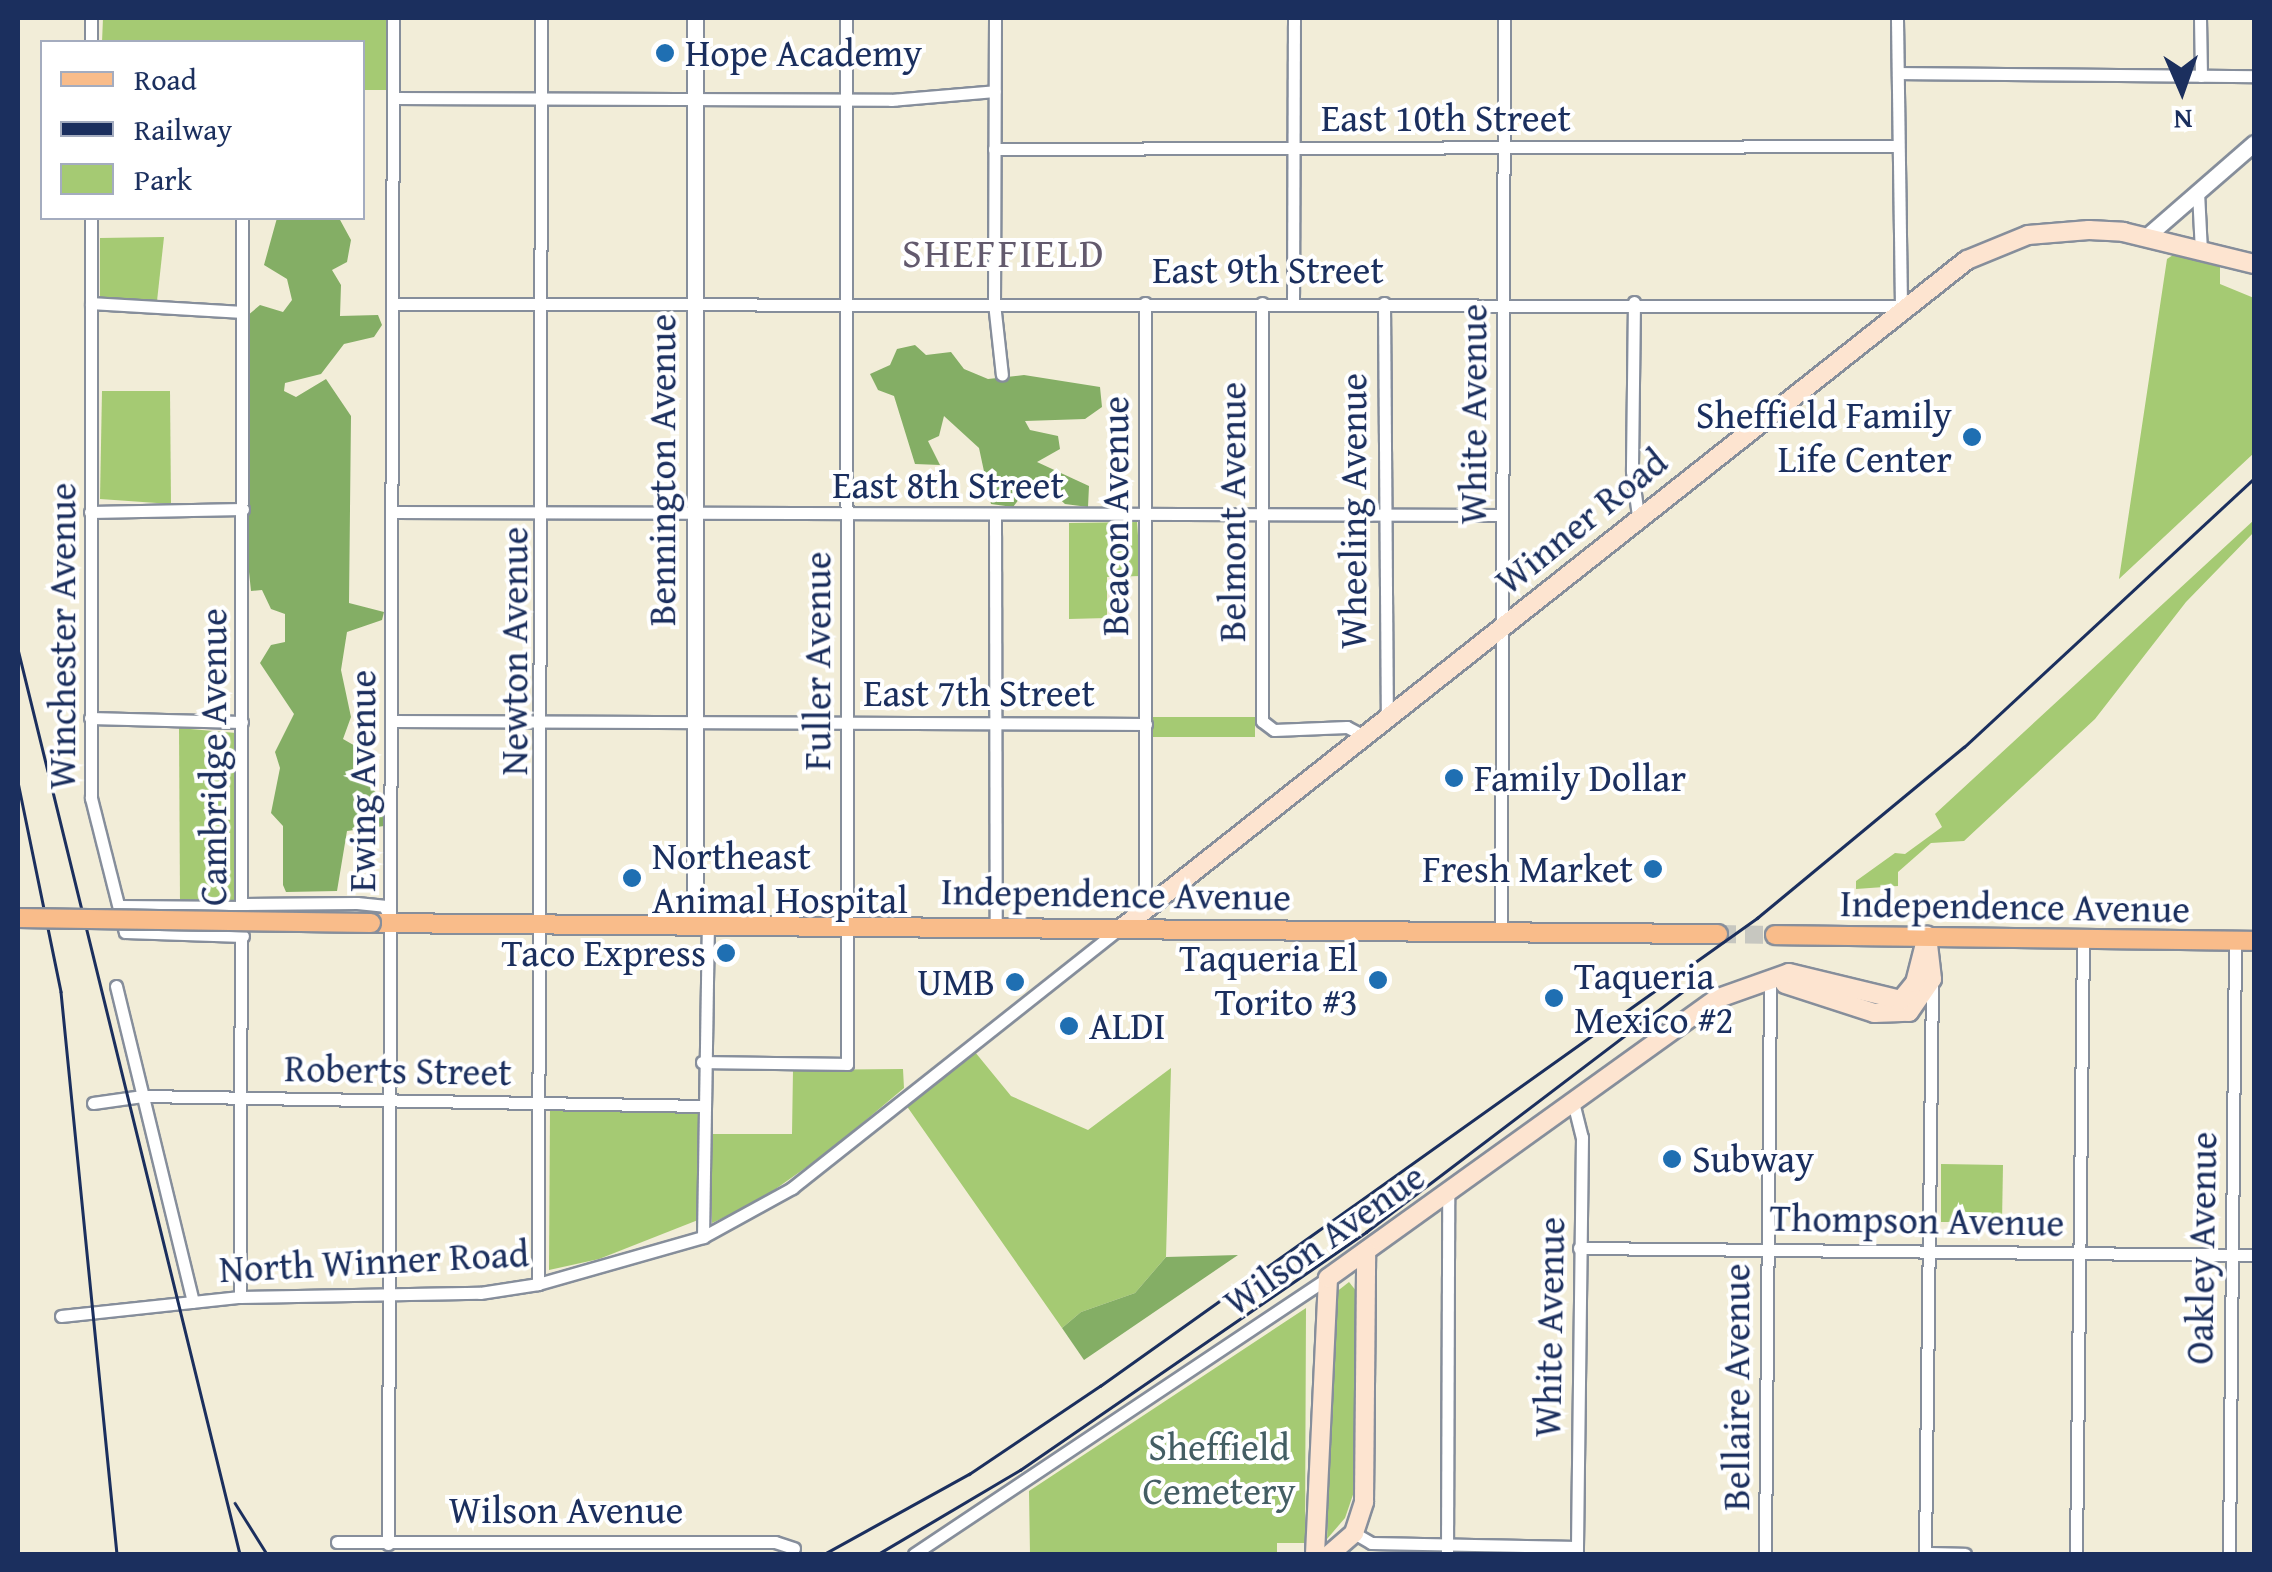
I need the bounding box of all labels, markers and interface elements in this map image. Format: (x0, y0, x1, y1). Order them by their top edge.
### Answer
place label: Hope Academy (685, 30, 922, 76)
legend (40, 40, 365, 220)
north arrow (2132, 40, 2232, 140)
marker: Hope Academy (654, 42, 676, 64)
text: Road (134, 57, 197, 101)
street label: East 10th Street (1321, 95, 1571, 141)
text: N (2173, 100, 2193, 141)
text: Railway (134, 107, 232, 151)
text: Park (134, 157, 192, 201)
district label: SHEFFIELD (902, 229, 1106, 277)
street label: East 9th Street (1152, 247, 1384, 293)
street label: White Avenue (1450, 304, 1496, 524)
street label: Bennington Avenue (639, 314, 685, 626)
street label: Wheeling Avenue (1330, 373, 1376, 649)
street label: Belmont Avenue (1209, 382, 1255, 642)
place label: Sheffield Family Life Center (1696, 392, 1952, 482)
street label: Beacon Avenue (1092, 396, 1138, 636)
marker: Sheffield Family Life Center (1961, 426, 1983, 448)
street label: Winner Road (1486, 438, 1676, 604)
street label: East 8th Street (832, 462, 1064, 508)
street label: Winchester Avenue (39, 483, 85, 789)
street label: Newton Avenue (491, 527, 537, 775)
street label: Fuller Avenue (794, 551, 840, 771)
street label: Cambridge Avenue (190, 608, 236, 906)
street label: Ewing Avenue (339, 670, 385, 892)
street label: East 7th Street (863, 670, 1095, 716)
place label: Family Dollar (1474, 755, 1686, 801)
marker: Family Dollar (1443, 767, 1465, 789)
place label: Northeast Animal Hospital (652, 833, 908, 922)
place label: Fresh Market (1422, 846, 1633, 892)
marker: Fresh Market (1642, 858, 1664, 880)
marker: Northeast Animal Hospital (621, 867, 643, 889)
street label: Independence Avenue (941, 868, 1291, 920)
street label: Independence Avenue (1840, 880, 2190, 932)
place label: Taco Express (501, 930, 706, 976)
place label: Taqueria El Torito #3 (1179, 935, 1358, 1024)
marker: Taco Express (715, 942, 737, 964)
place label: Taqueria Mexico #2 (1574, 953, 1734, 1042)
place label: UMB (917, 959, 995, 1005)
marker: Taqueria El Torito #3 (1367, 969, 1389, 991)
marker: UMB (1004, 971, 1026, 993)
marker: Taqueria Mexico #2 (1543, 987, 1565, 1009)
place label: ALDI (1089, 1003, 1165, 1049)
marker: ALDI (1058, 1015, 1080, 1037)
street label: Roberts Street (284, 1045, 512, 1095)
street label: Oakley Avenue (2176, 1131, 2226, 1365)
place label: Subway (1692, 1136, 1814, 1182)
marker: Subway (1661, 1148, 1683, 1170)
street label: Wilson Avenue (1215, 1153, 1433, 1325)
street label: Thompson Avenue (1769, 1195, 2065, 1245)
street label: White Avenue (1524, 1216, 1574, 1438)
street label: North Winner Road (218, 1230, 530, 1292)
street label: Bellaire Avenue (1713, 1263, 1759, 1511)
park label: Sheffield Cemetery (1142, 1424, 1296, 1514)
street label: Wilson Avenue (449, 1487, 683, 1533)

